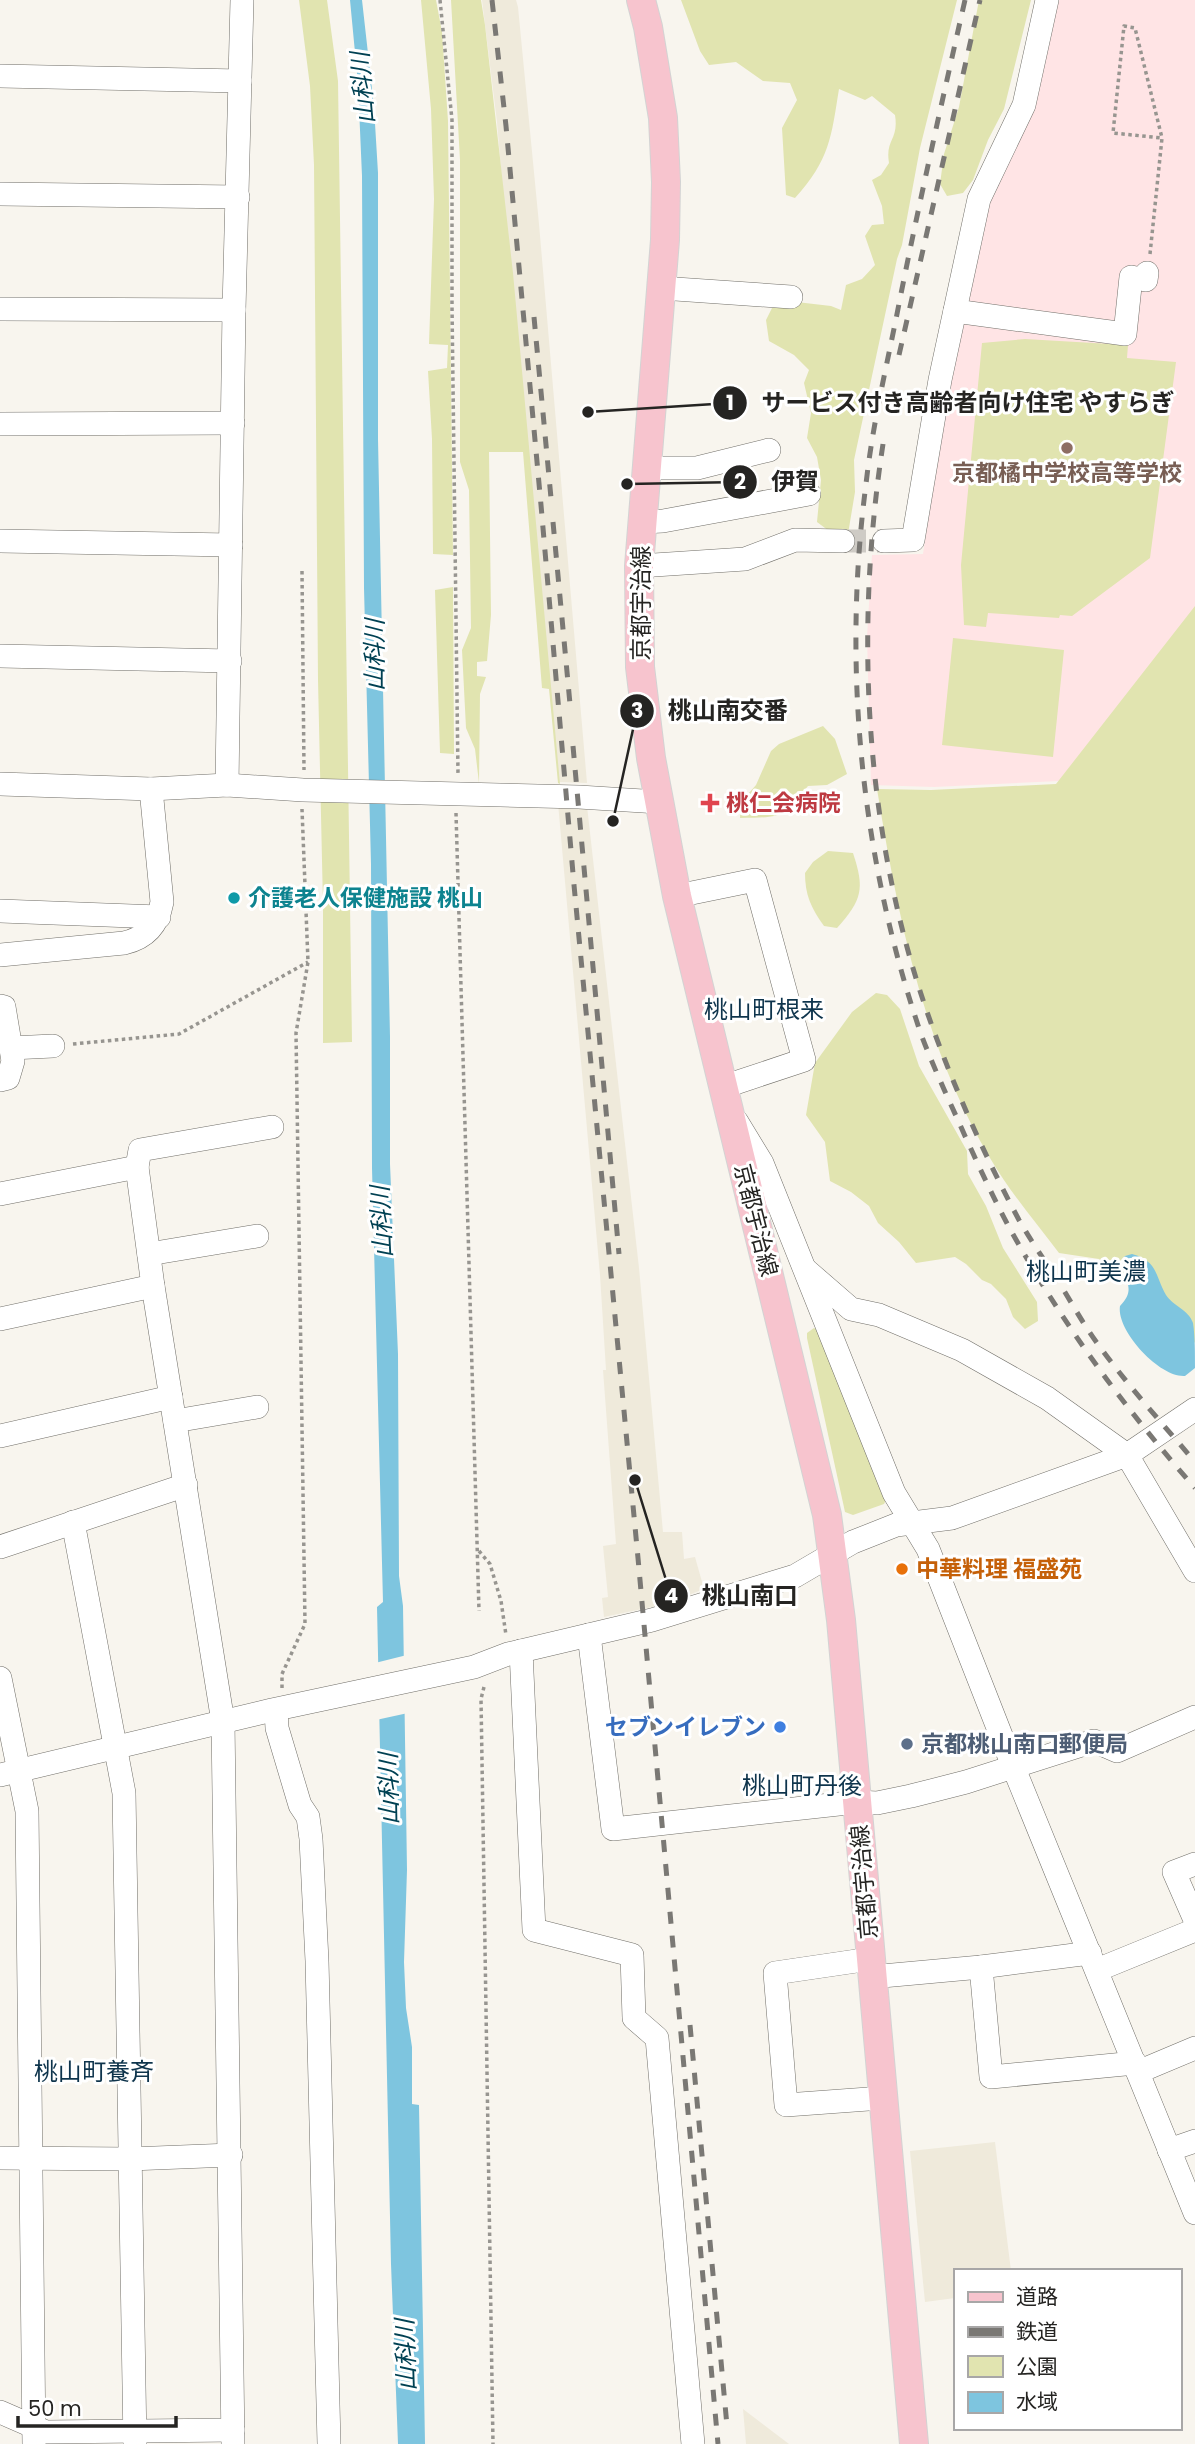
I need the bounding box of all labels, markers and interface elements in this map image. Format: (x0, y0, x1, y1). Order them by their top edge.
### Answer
water label: 山科川 (343, 48, 382, 125)
callout: サービス付き高齢者向け住宅 やすらぎ (712, 380, 1188, 425)
text: サービス付き高齢者向け住宅 やすらぎ (761, 386, 1175, 419)
text: 1 (726, 388, 734, 417)
marker: 京都橘中学校高等学校 (1059, 440, 1075, 456)
place label: 京都橘中学校高等学校 (952, 457, 1182, 489)
callout: 伊賀 (722, 459, 833, 504)
text: 伊賀 (771, 465, 819, 498)
text: 2 (734, 467, 746, 496)
street label: 京都宇治線 (625, 546, 657, 661)
water label: 山科川 (358, 616, 391, 691)
callout: 桃山南交番 (619, 688, 802, 733)
text: 桃山南交番 (668, 694, 788, 727)
text: 3 (631, 696, 643, 725)
place label: 桃仁会病院 (726, 787, 841, 819)
marker: 桃仁会病院 (700, 793, 720, 813)
place label: 介護老人保健施設 桃山 (248, 882, 483, 914)
marker: 介護老人保健施設 桃山 (226, 890, 242, 906)
district label: 桃山町根来 (704, 993, 824, 1026)
street label: 京都宇治線 (727, 1160, 785, 1280)
water label: 山科川 (363, 1182, 400, 1259)
district label: 桃山町美濃 (1026, 1255, 1146, 1288)
place label: 中華料理 福盛苑 (916, 1553, 1082, 1585)
marker: 中華料理 福盛苑 (894, 1561, 910, 1577)
callout: 桃山南口 (653, 1573, 812, 1618)
text: 桃山南口 (702, 1579, 798, 1612)
text: 4 (664, 1581, 678, 1610)
place label: セブンイレブン (605, 1711, 766, 1743)
marker: セブンイレブン (772, 1719, 788, 1735)
place label: 京都桃山南口郵便局 (921, 1728, 1128, 1760)
marker: 京都桃山南口郵便局 (899, 1736, 915, 1752)
water label: 山科川 (371, 1750, 406, 1825)
district label: 桃山町丹後 (742, 1769, 862, 1802)
street label: 京都宇治線 (843, 1823, 885, 1941)
district label: 桃山町養斉 (34, 2055, 154, 2088)
legend (954, 2269, 1181, 2430)
text: 道路 (1016, 2282, 1058, 2311)
water label: 山科川 (388, 2315, 423, 2392)
text: 鉄道 (1016, 2317, 1058, 2346)
text: 公園 (1016, 2352, 1058, 2381)
scale bar (18, 2384, 175, 2428)
text: 水域 (1016, 2387, 1058, 2416)
text: 50 m (28, 2394, 82, 2423)

